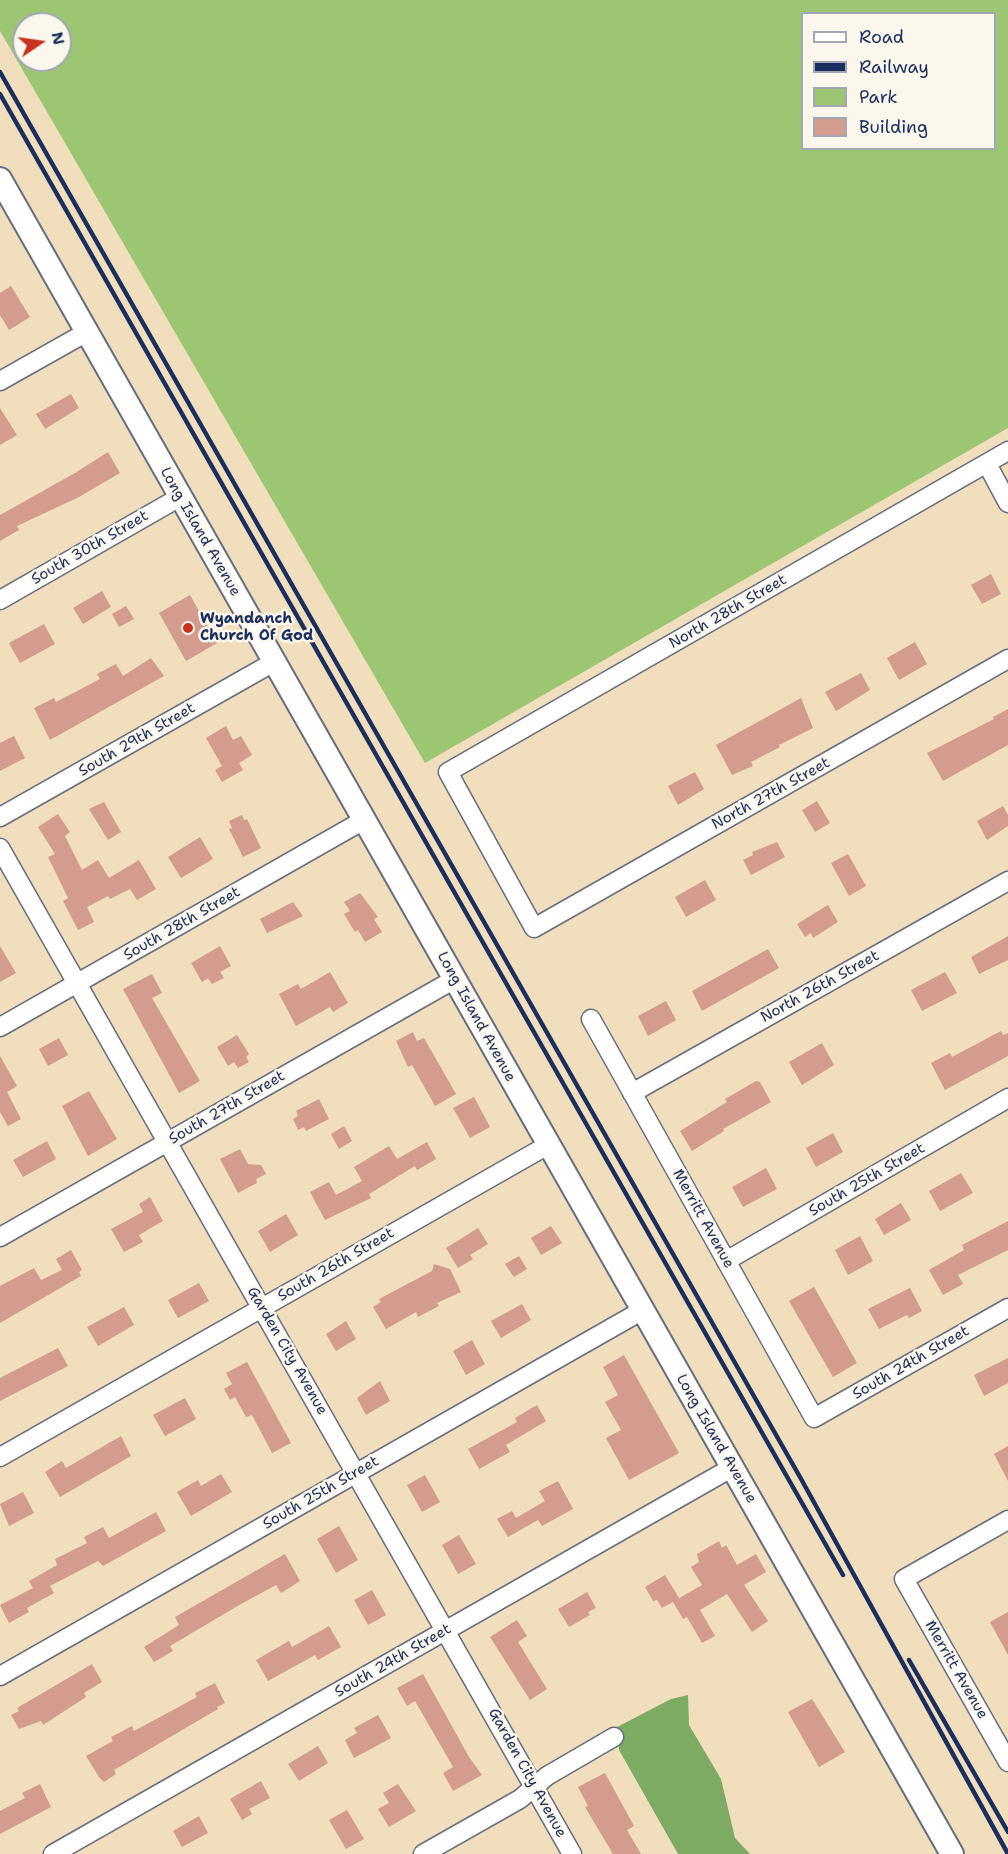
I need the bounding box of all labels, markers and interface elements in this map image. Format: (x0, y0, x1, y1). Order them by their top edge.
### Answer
north arrow (12, 12, 72, 72)
legend (801, 12, 996, 150)
text: Road (859, 25, 904, 49)
text: N (46, 30, 70, 47)
text: Railway (859, 55, 929, 79)
text: Park (859, 85, 898, 109)
text: Building (859, 115, 928, 139)
street label: Long Island Avenue (156, 464, 244, 600)
street label: South 30th Street (28, 507, 152, 589)
street label: North 28th Street (666, 571, 790, 653)
place label: Wyandanch Church Of God (200, 610, 313, 645)
marker: Wyandanch Church Of God (181, 621, 195, 635)
street label: South 29th Street (76, 699, 198, 781)
street label: North 27th Street (709, 754, 833, 834)
street label: South 28th Street (120, 883, 244, 965)
street label: North 26th Street (758, 947, 882, 1027)
street label: Long Island Avenue (433, 949, 519, 1085)
street label: South 27th Street (166, 1067, 288, 1149)
street label: South 25th Street (806, 1139, 928, 1221)
street label: Merritt Avenue (668, 1166, 738, 1272)
street label: South 26th Street (275, 1224, 397, 1306)
street label: Garden City Avenue (243, 1284, 331, 1418)
street label: South 24th Street (850, 1322, 972, 1404)
street label: Long Island Avenue (672, 1371, 760, 1507)
street label: South 25th Street (260, 1452, 382, 1534)
street label: Merritt Avenue (921, 1618, 991, 1722)
street label: South 24th Street (332, 1620, 454, 1702)
street label: Garden City Avenue (484, 1705, 570, 1841)

